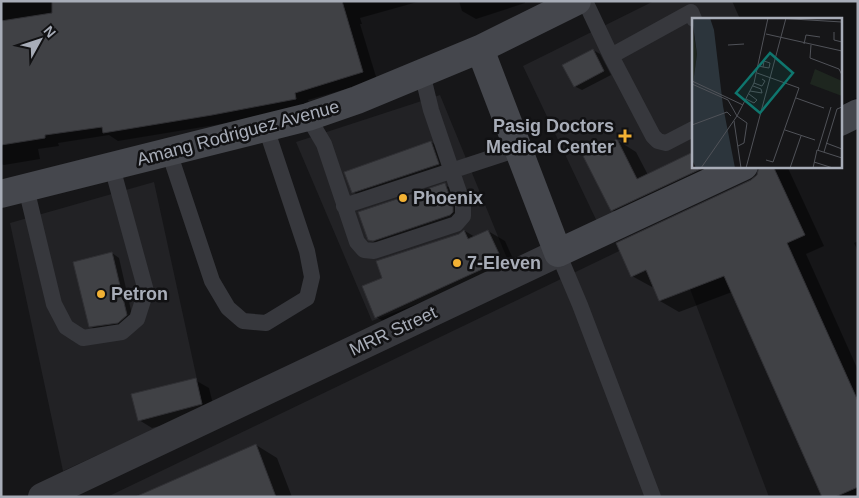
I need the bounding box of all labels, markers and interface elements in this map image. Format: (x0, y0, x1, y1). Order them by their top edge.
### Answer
north arrow (15, 15, 65, 65)
inset map (692, 18, 842, 168)
text: N (41, 23, 59, 41)
street label: Amang Rodriguez Avenue (135, 96, 341, 170)
place label: Pasig Doctors Medical Center (486, 116, 614, 157)
marker: Pasig Doctors Medical Center (618, 129, 632, 143)
place label: Phoenix (413, 188, 483, 208)
marker: Phoenix (397, 192, 409, 204)
place label: 7-Eleven (467, 253, 541, 273)
marker: 7-Eleven (451, 257, 463, 269)
place label: Petron (111, 284, 168, 304)
marker: Petron (95, 288, 107, 300)
street label: MRR Street (346, 302, 440, 360)

